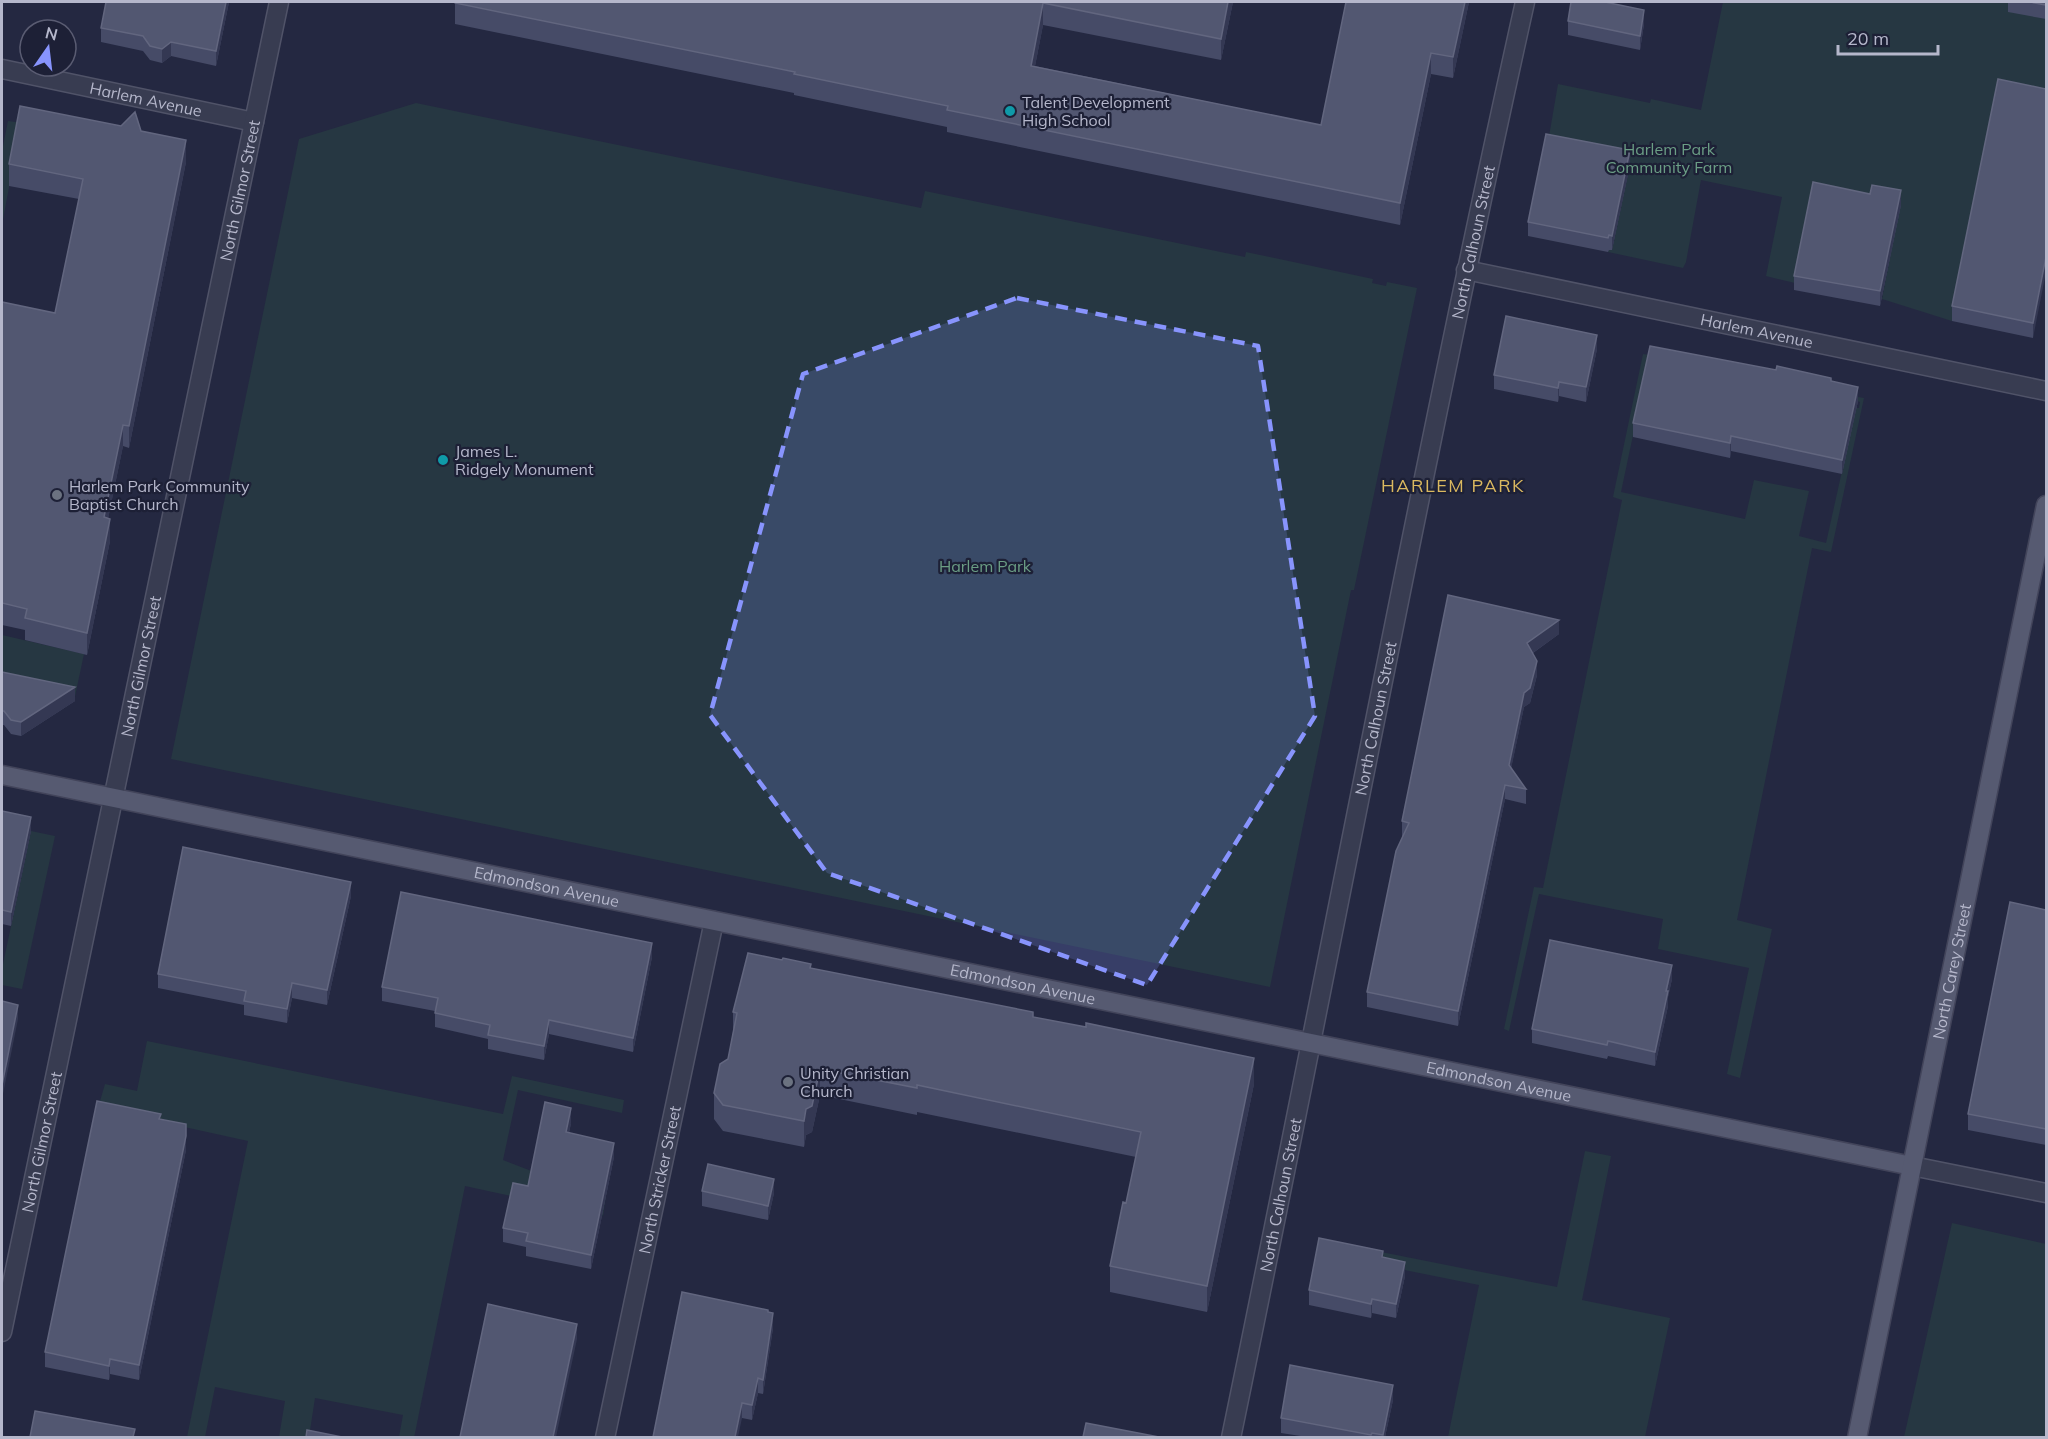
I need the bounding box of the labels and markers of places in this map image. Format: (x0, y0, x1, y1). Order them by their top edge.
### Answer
place label: Talent Development High School (1022, 92, 1170, 130)
marker: Talent Development High School (1003, 104, 1017, 118)
place label: James L. Ridgely Monument (455, 441, 594, 479)
marker: James L. Ridgely Monument (436, 453, 450, 467)
place label: Harlem Park Community Baptist Church (69, 476, 250, 514)
marker: Harlem Park Community Baptist Church (50, 488, 64, 502)
place label: Unity Christian Church (800, 1063, 909, 1101)
marker: Unity Christian Church (781, 1075, 795, 1089)

